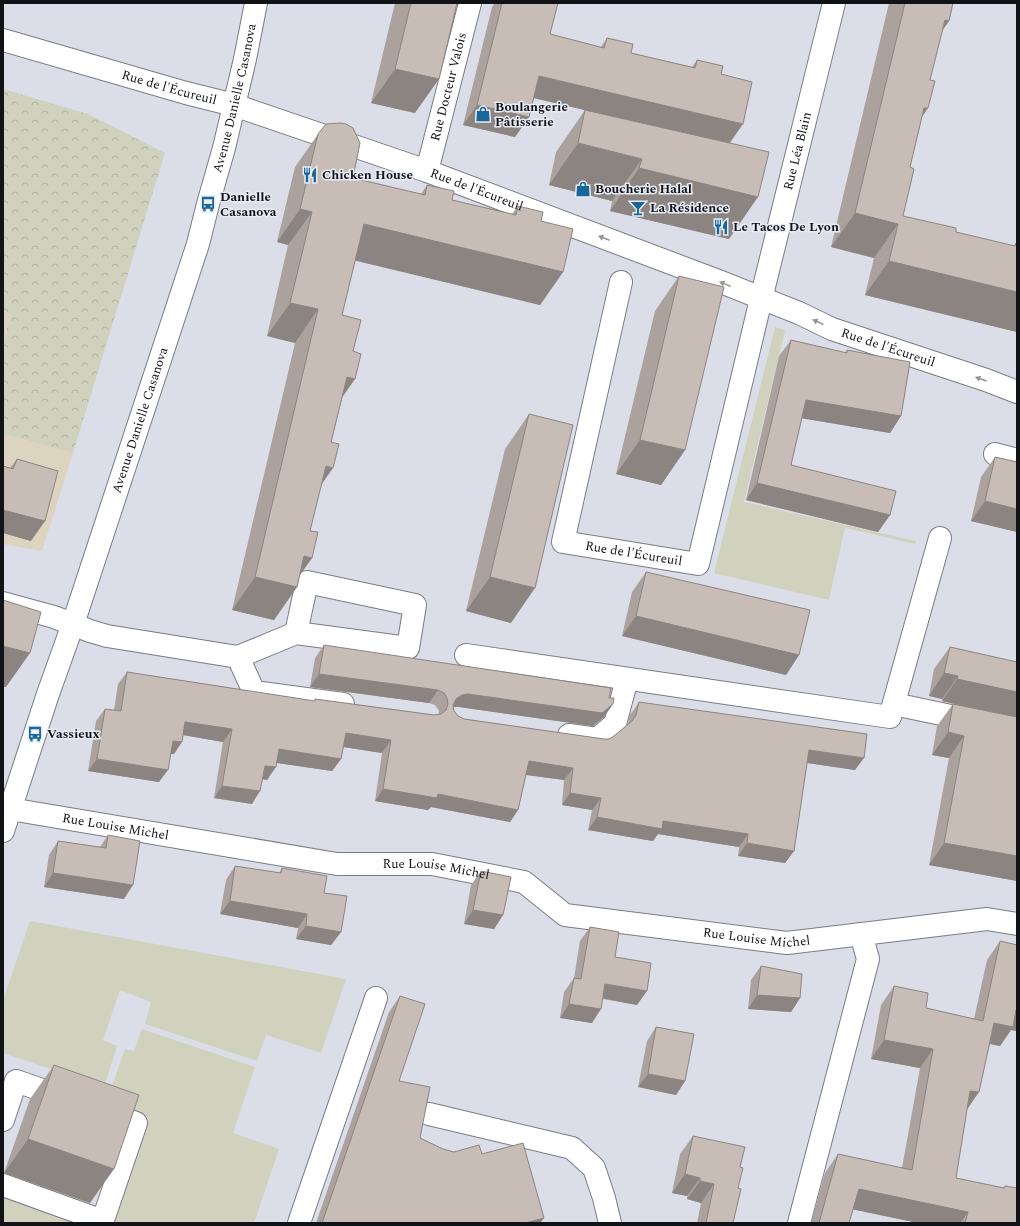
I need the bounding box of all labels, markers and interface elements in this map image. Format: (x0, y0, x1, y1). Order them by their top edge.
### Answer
street label: Avenue Danielle Casanova (207, 21, 262, 175)
street label: Rue Docteur Valois (425, 30, 472, 143)
street label: Rue de l'Écureuil (119, 65, 219, 110)
place label: Boulangerie Pâtisserie (495, 97, 568, 132)
shop icon: Boulangerie Pâtisserie (474, 105, 492, 123)
street label: Rue Léa Blain (778, 109, 817, 192)
street label: Rue de l'Écureuil (427, 163, 526, 216)
place label: Chicken House (322, 165, 413, 185)
restaurant icon: Chicken House (301, 166, 319, 184)
place label: Boucherie Halal (595, 179, 692, 199)
shop icon: Boucherie Halal (574, 180, 592, 198)
place label: Danielle Casanova (220, 187, 277, 222)
bus stop icon: Danielle Casanova (199, 195, 217, 213)
place label: La Résidence (650, 198, 729, 218)
bar icon: La Résidence (629, 199, 647, 217)
place label: Le Tacos De Lyon (733, 217, 839, 237)
restaurant icon: Le Tacos De Lyon (712, 218, 730, 236)
one-way arrow (597, 234, 609, 240)
one-way arrow (719, 280, 731, 286)
one-way arrow (813, 319, 824, 325)
street label: Rue de l'Écureuil (838, 323, 938, 373)
street label: Avenue Danielle Casanova (107, 344, 174, 496)
one-way arrow (974, 375, 986, 381)
street label: Rue de l'Écureuil (584, 536, 684, 571)
place label: Vassieux (47, 724, 100, 744)
bus stop icon: Vassieux (26, 725, 44, 743)
street label: Rue Louise Michel (61, 808, 170, 846)
street label: Rue Louise Michel (383, 854, 491, 885)
street label: Rue Louise Michel (702, 922, 811, 953)

